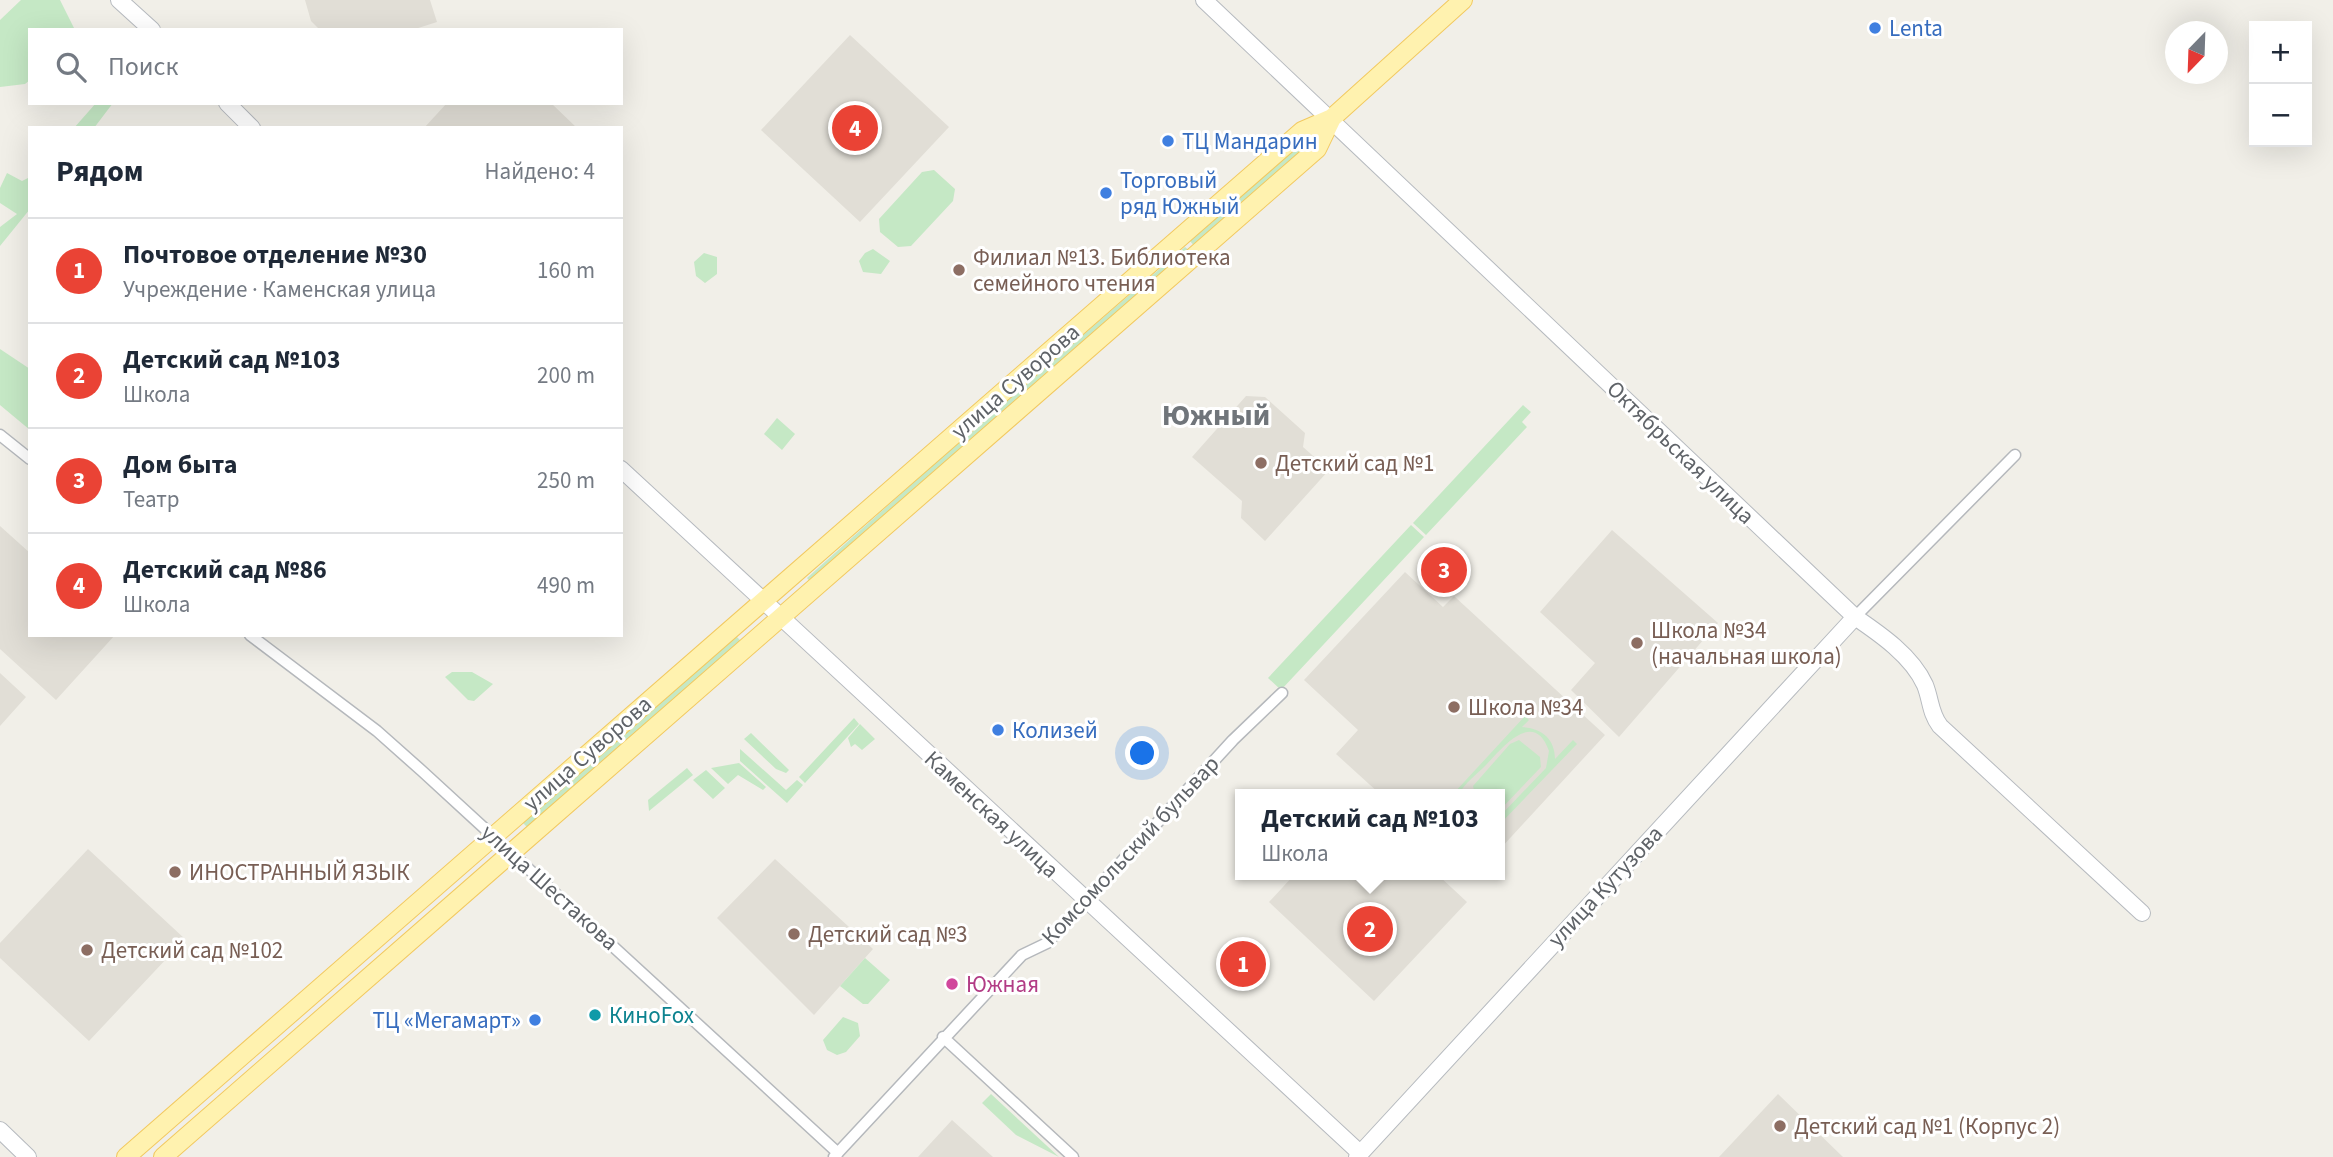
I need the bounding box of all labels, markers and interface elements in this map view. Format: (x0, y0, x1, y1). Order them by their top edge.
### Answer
place label: Lenta (1889, 12, 1943, 45)
marker: Lenta (1867, 20, 1883, 36)
north arrow (2165, 21, 2228, 84)
map controls (2249, 21, 2312, 147)
button: + (2249, 21, 2312, 84)
search box (28, 28, 623, 105)
icon: search (52, 48, 90, 86)
text: Поиск (108, 48, 178, 85)
button: − (2249, 84, 2312, 147)
pin: 4 (832, 102, 878, 154)
place label: ТЦ Мандарин (1182, 125, 1318, 158)
marker: ТЦ Мандарин (1160, 133, 1176, 149)
text: Рядом (56, 150, 144, 193)
text: Найдено: 4 (485, 155, 595, 188)
place label: Торговый ряд Южный (1120, 164, 1239, 223)
marker: Торговый ряд Южный (1098, 185, 1114, 201)
text: Почтовое отделение №30 (123, 236, 427, 273)
place label: Филиал №13. Библиотека семейного чтения (973, 241, 1230, 300)
text: 1 (73, 254, 85, 287)
text: 160 m (537, 254, 595, 287)
marker: Филиал №13. Библиотека семейного чтения (951, 262, 967, 278)
text: Учреждение · Каменская улица (123, 273, 436, 306)
street label: улица Суворова (944, 316, 1087, 447)
text: Детский сад №103 (123, 341, 341, 378)
text: 2 (73, 359, 85, 392)
text: 200 m (537, 359, 595, 392)
street label: Октябрьская улица (1599, 373, 1762, 532)
text: Школа (123, 378, 190, 411)
district label: Южный (1162, 394, 1270, 437)
text: Дом быта (123, 446, 237, 483)
place label: Детский сад №1 (1275, 447, 1434, 480)
marker: Детский сад №1 (1253, 455, 1269, 471)
text: 3 (73, 464, 85, 497)
text: 250 m (537, 464, 595, 497)
text: Театр (123, 483, 180, 516)
pin: 3 (1421, 544, 1467, 596)
text: Детский сад №86 (123, 551, 327, 588)
text: 4 (73, 569, 85, 602)
text: 490 m (537, 569, 595, 602)
text: Школа (123, 588, 190, 621)
place label: Школа №34 (начальная школа) (1651, 614, 1842, 673)
marker: Школа №34 (начальная школа) (1629, 635, 1645, 651)
street label: улица Суворова (516, 688, 659, 819)
place label: Школа №34 (1468, 691, 1583, 724)
marker: Школа №34 (1446, 699, 1462, 715)
place label: Колизей (1012, 714, 1098, 747)
marker: Колизей (990, 722, 1006, 738)
your location (1125, 736, 1159, 770)
street label: Каменская улица (917, 743, 1066, 886)
street label: Комсомольский бульвар (1034, 748, 1227, 952)
popup (1235, 789, 1505, 880)
text: Детский сад №103 (1261, 800, 1479, 837)
street label: улица Шестакова (474, 817, 626, 958)
street label: улица Кутузова (1540, 818, 1671, 955)
text: Школа (1261, 837, 1329, 870)
place label: ИНОСТРАННЫЙ ЯЗЫК (189, 856, 410, 889)
marker: ИНОСТРАННЫЙ ЯЗЫК (167, 864, 183, 880)
pin: 2 (1347, 903, 1393, 955)
place label: Детский сад №3 (808, 918, 967, 951)
marker: Детский сад №3 (786, 926, 802, 942)
place label: Детский сад №102 (101, 934, 283, 967)
pin: 1 (1220, 938, 1266, 990)
marker: Детский сад №102 (79, 942, 95, 958)
place label: Южная (966, 968, 1039, 1001)
marker: Южная (944, 976, 960, 992)
place label: КиноFox (609, 999, 694, 1032)
place label: ТЦ «Мегамарт» (372, 1004, 521, 1037)
marker: КиноFox (587, 1007, 603, 1023)
marker: ТЦ «Мегамарт» (527, 1012, 543, 1028)
place label: Детский сад №1 (Корпус 2) (1794, 1110, 2060, 1143)
marker: Детский сад №1 (Корпус 2) (1772, 1118, 1788, 1134)

